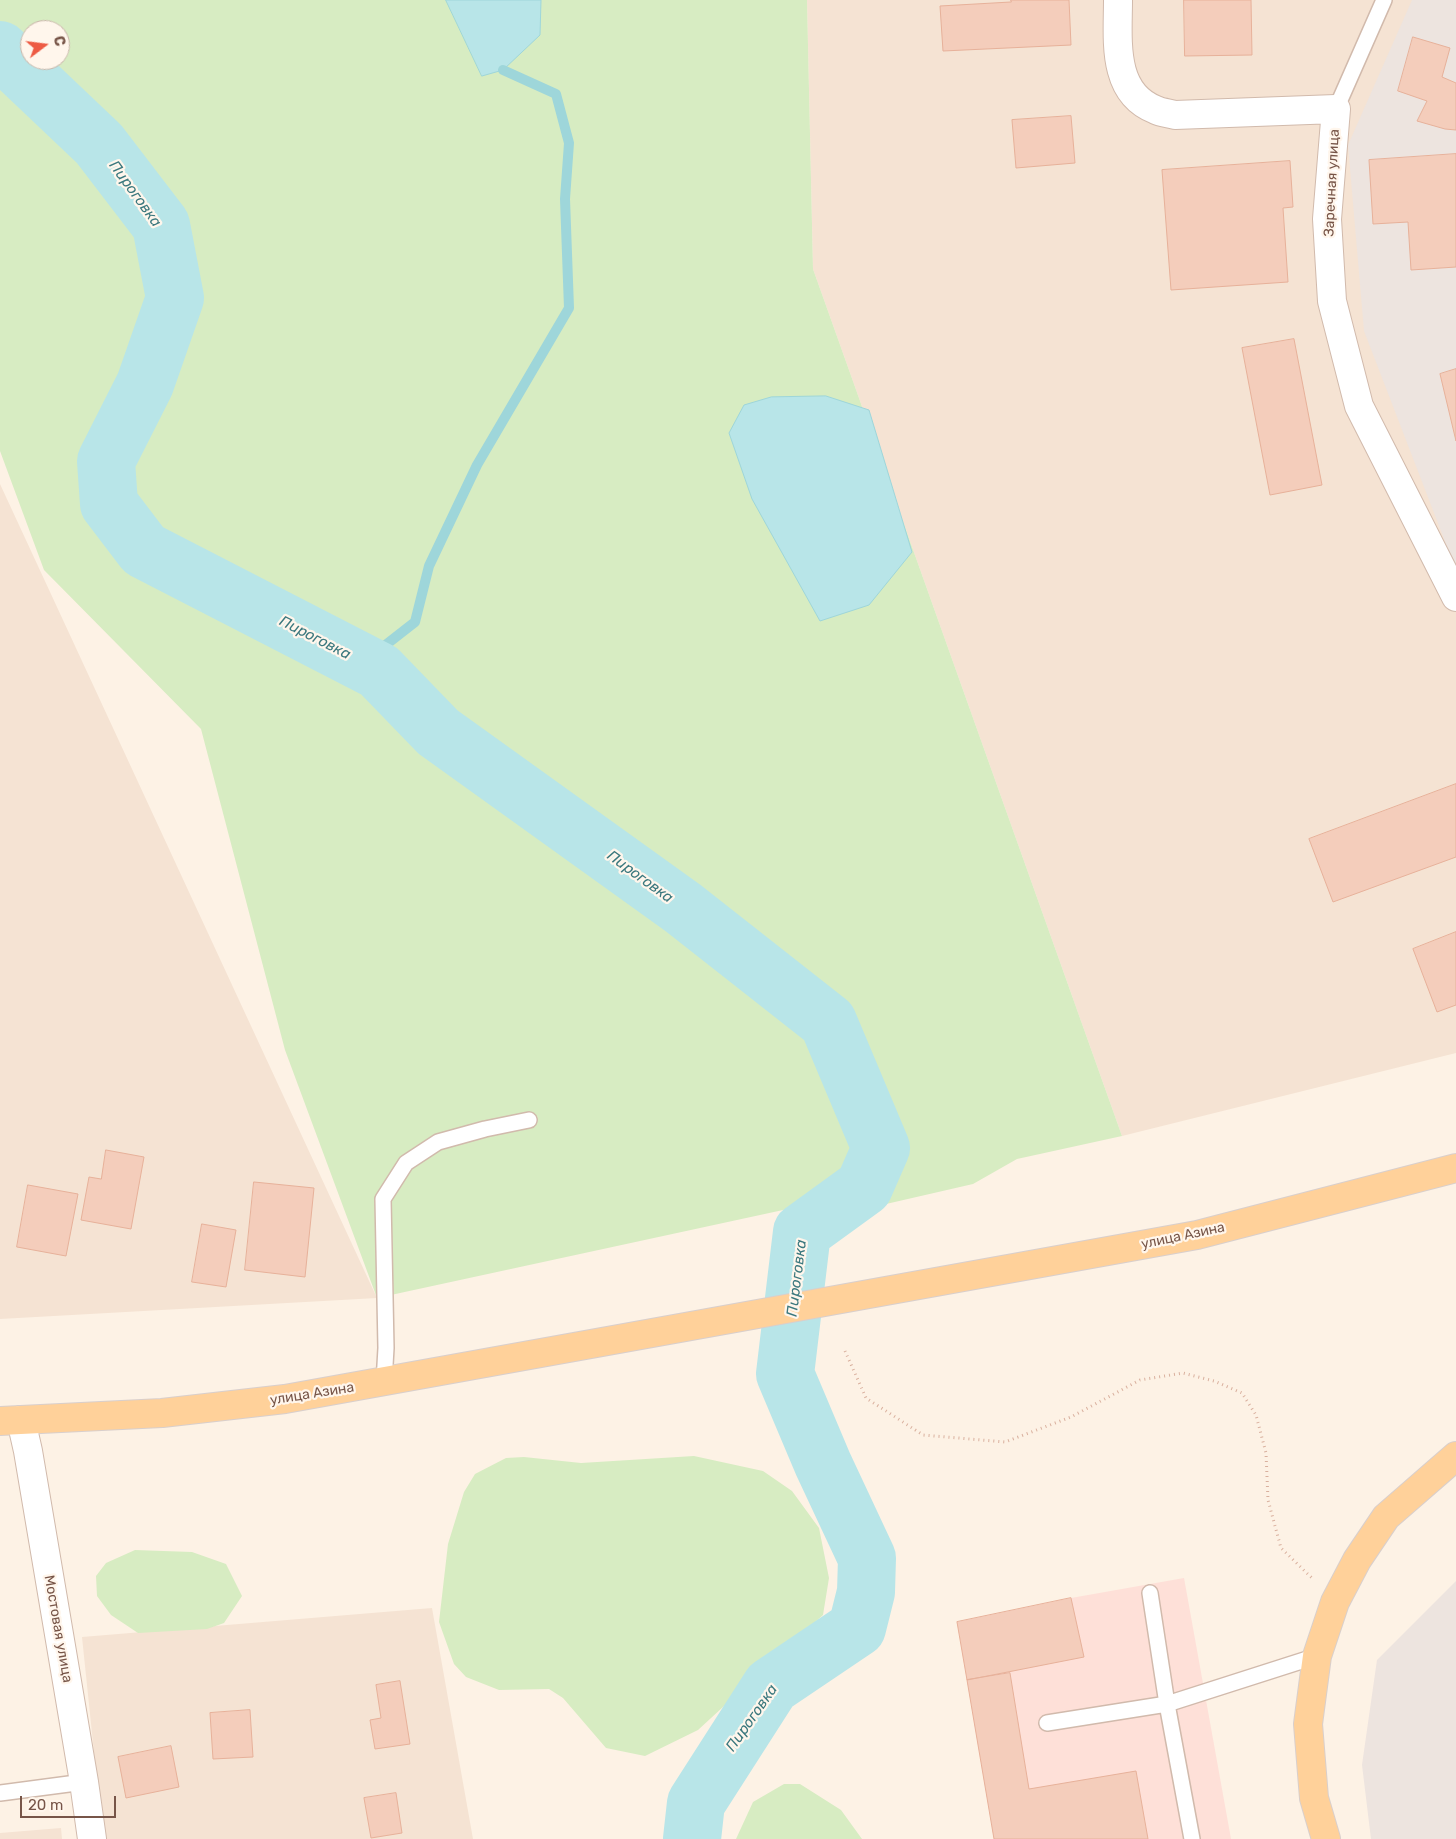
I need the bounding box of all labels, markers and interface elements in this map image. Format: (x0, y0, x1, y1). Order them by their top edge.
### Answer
north arrow (20, 20, 70, 70)
text: С (50, 34, 68, 48)
street label: Заречная улица (1321, 129, 1343, 237)
water label: Пироговка (105, 157, 165, 231)
water label: Пироговка (276, 612, 354, 664)
water label: Пироговка (603, 847, 677, 907)
street label: улица Азина (1140, 1219, 1226, 1253)
water label: Пироговка (783, 1239, 811, 1317)
street label: улица Азина (269, 1379, 355, 1409)
street label: Мостовая улица (40, 1574, 76, 1684)
water label: Пироговка (722, 1681, 782, 1755)
scale bar (22, 1786, 119, 1818)
text: 20 m (28, 1796, 63, 1814)

